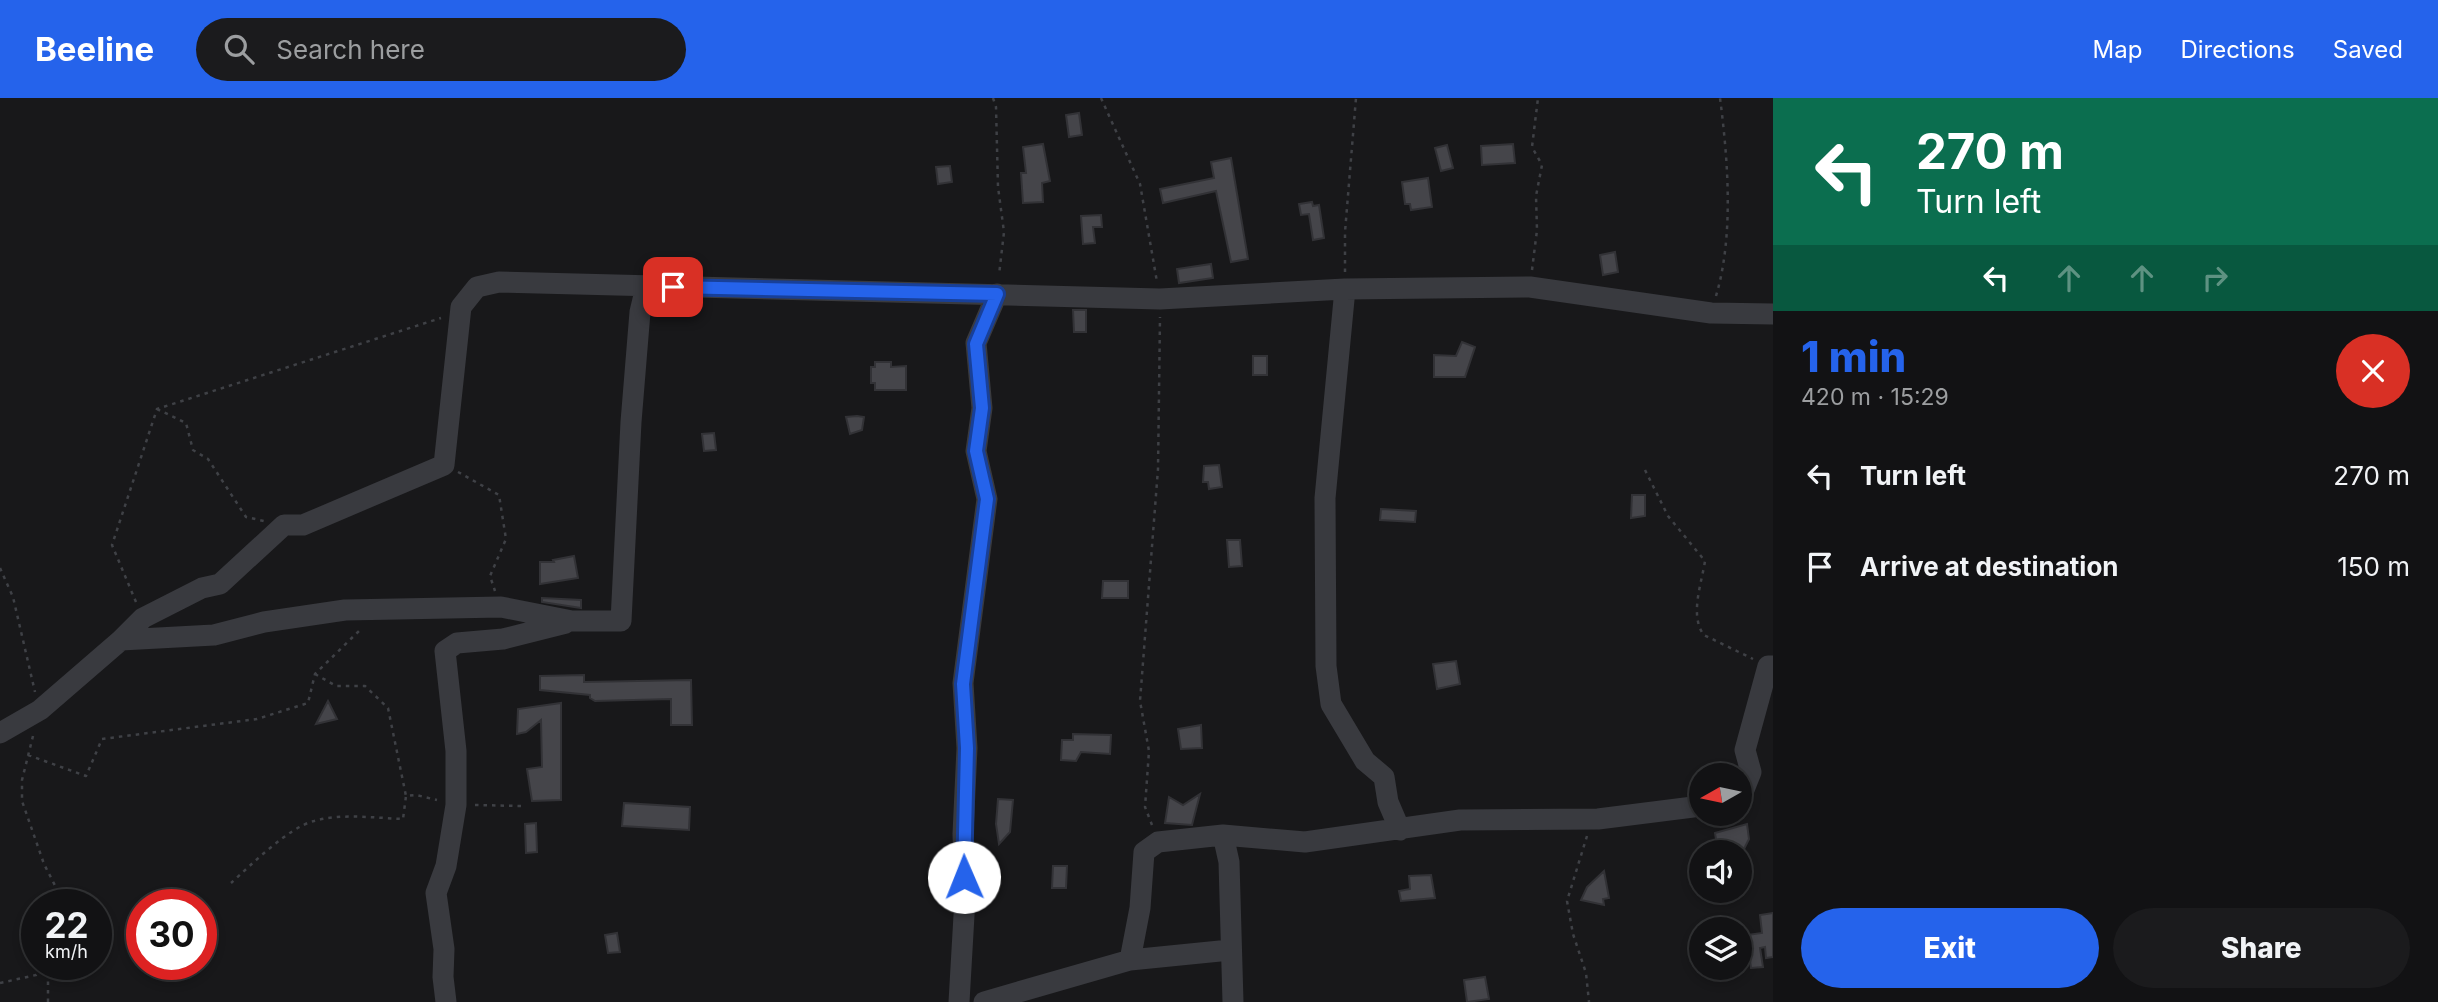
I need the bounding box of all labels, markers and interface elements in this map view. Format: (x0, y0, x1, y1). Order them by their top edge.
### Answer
search box (196, 18, 686, 81)
text: Beeline (35, 29, 154, 69)
icon: search (220, 30, 258, 68)
text: Search here (276, 34, 425, 65)
text: Map (2093, 35, 2142, 64)
text: Directions (2180, 35, 2295, 64)
text: Saved (2333, 35, 2403, 64)
text: 270 m (1916, 122, 2064, 181)
icon: left (1801, 126, 1892, 217)
text: Turn left (1916, 182, 2041, 221)
pin (643, 257, 703, 317)
icon: left (1977, 259, 2015, 297)
icon: ahead (2050, 259, 2088, 297)
icon: ahead (2123, 259, 2161, 297)
icon: right (2196, 259, 2234, 297)
icon: arrive (654, 268, 692, 306)
text: 1 min (1801, 331, 1906, 382)
button: close (2336, 334, 2410, 408)
text: 420 m · 15:29 (1801, 383, 1949, 411)
icon: left (1801, 457, 1839, 495)
text: Turn left (1860, 460, 1966, 491)
text: 270 m (2333, 460, 2410, 491)
icon: arrive (1801, 548, 1839, 586)
text: Arrive at destination (1860, 551, 2119, 582)
text: 150 m (2337, 551, 2410, 582)
north arrow (1689, 763, 1752, 826)
map controls (1689, 763, 1752, 980)
position arrow (927, 840, 1001, 914)
button: sound (1689, 840, 1752, 903)
speed limit sign: 30 (126, 889, 217, 980)
text: 22 (44, 904, 89, 946)
button: Exit (1801, 908, 2099, 988)
button: Share (2113, 908, 2410, 988)
button: layers (1689, 917, 1752, 980)
text: km/h (45, 941, 88, 962)

